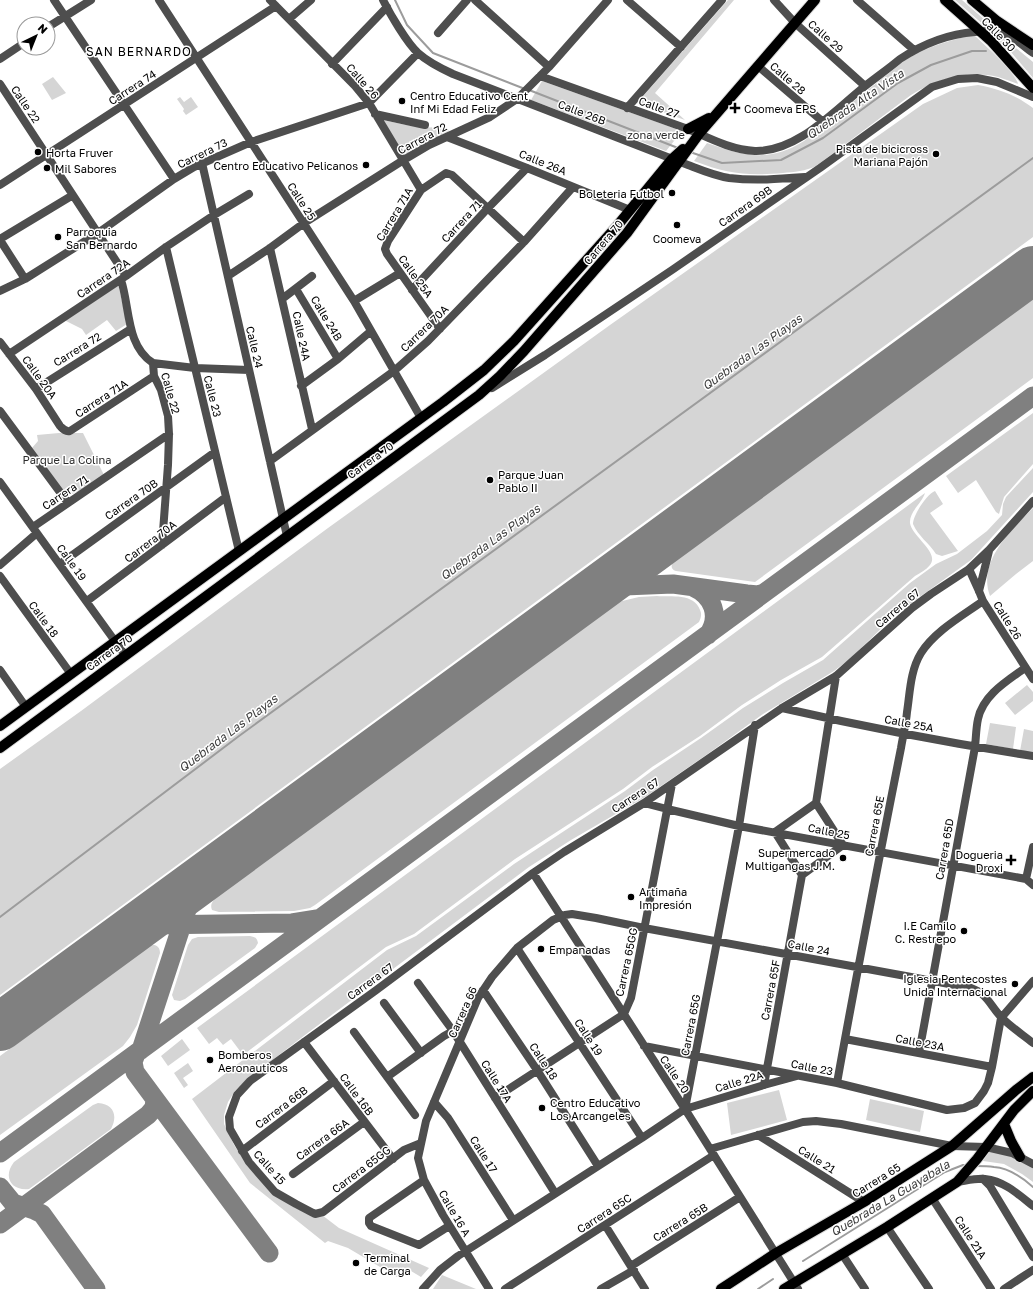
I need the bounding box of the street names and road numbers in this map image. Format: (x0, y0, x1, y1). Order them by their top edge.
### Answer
street label: Calle 30 (979, 14, 1019, 54)
street label: Calle 29 (806, 17, 846, 55)
street label: Calle 28 (768, 59, 809, 97)
street label: Calle 26 (344, 61, 382, 102)
street label: Carrera 74 (106, 67, 159, 107)
street label: Calle 22 (9, 83, 43, 125)
street label: Calle 27 (637, 94, 681, 120)
street label: Calle 26B (556, 97, 608, 127)
street label: Carrera 72 (395, 120, 449, 156)
street label: Carrera 73 (175, 135, 229, 171)
street label: Calle 26A (517, 147, 569, 178)
street label: Calle 25 (285, 180, 319, 222)
street label: Carrera 69B (716, 183, 774, 229)
street label: Carrera 71A (373, 184, 415, 243)
street label: Carrera 71 (438, 197, 484, 245)
street label: Carrera 70 (581, 217, 626, 267)
street label: Calle 25A (396, 252, 436, 301)
street label: Carrera 72A (74, 255, 133, 301)
street label: Calle 24B (308, 293, 346, 343)
street label: Carrera 70A (397, 301, 451, 354)
street label: Calle 24A (290, 310, 314, 363)
street label: Calle 24 (244, 325, 266, 370)
street label: Carrera 72 (51, 329, 103, 369)
street label: Calle 20A (20, 353, 60, 402)
street label: Calle 22 (159, 371, 183, 415)
street label: Calle 23 (202, 374, 224, 418)
street label: Carrera 71A (72, 376, 130, 420)
street label: Carrera 70 (344, 439, 396, 481)
street label: Carrera 71 (39, 472, 91, 512)
street label: Carrera 70B (102, 476, 160, 522)
street label: Carrera 70A (121, 517, 179, 565)
street label: Calle 19 (54, 541, 90, 583)
street label: Carrera 67 (872, 586, 922, 630)
street label: Calle 18 (26, 598, 62, 640)
street label: Calle 26 (991, 598, 1025, 642)
street label: Carrera 70 (83, 631, 135, 673)
street label: Calle 25A (883, 712, 935, 734)
street label: Carrera 67 (609, 775, 661, 815)
street label: Carrera 65E (862, 794, 886, 857)
street label: Carrera 65D (932, 817, 956, 881)
street label: Calle 25 (807, 821, 851, 841)
street label: Carrera 65GG (612, 926, 640, 998)
street label: Calle 24 (787, 937, 832, 958)
street label: Carrera 65F (758, 958, 782, 1021)
street label: Carrera 67 (344, 960, 396, 1002)
street label: Carrera 66 (445, 984, 479, 1040)
street label: Carrera 65G (678, 993, 702, 1057)
street label: Calle 19 (572, 1016, 606, 1058)
street label: Calle 23A (894, 1031, 946, 1053)
street label: Calle 18 (527, 1040, 561, 1082)
street label: Calle 20 (658, 1053, 692, 1096)
street label: Calle 17A (479, 1057, 516, 1105)
street label: Calle 23 (790, 1057, 834, 1077)
street label: Calle 22A (713, 1067, 765, 1095)
street label: Calle 16B (337, 1070, 377, 1118)
street label: Carrera 66B (252, 1083, 310, 1131)
street label: Carrera 66A (293, 1115, 352, 1163)
street label: Calle 17 (468, 1133, 500, 1175)
street label: Calle 21 (796, 1142, 838, 1176)
street label: Carrera 65GG (329, 1143, 393, 1195)
street label: Calle 15 (251, 1147, 289, 1187)
street label: Carrera 65 (849, 1160, 903, 1200)
street label: Calle 16 A (436, 1187, 474, 1239)
street label: Carrera 65C (574, 1191, 634, 1235)
street label: Carrera 65B (650, 1200, 710, 1244)
street label: Calle 21A (952, 1213, 990, 1262)

